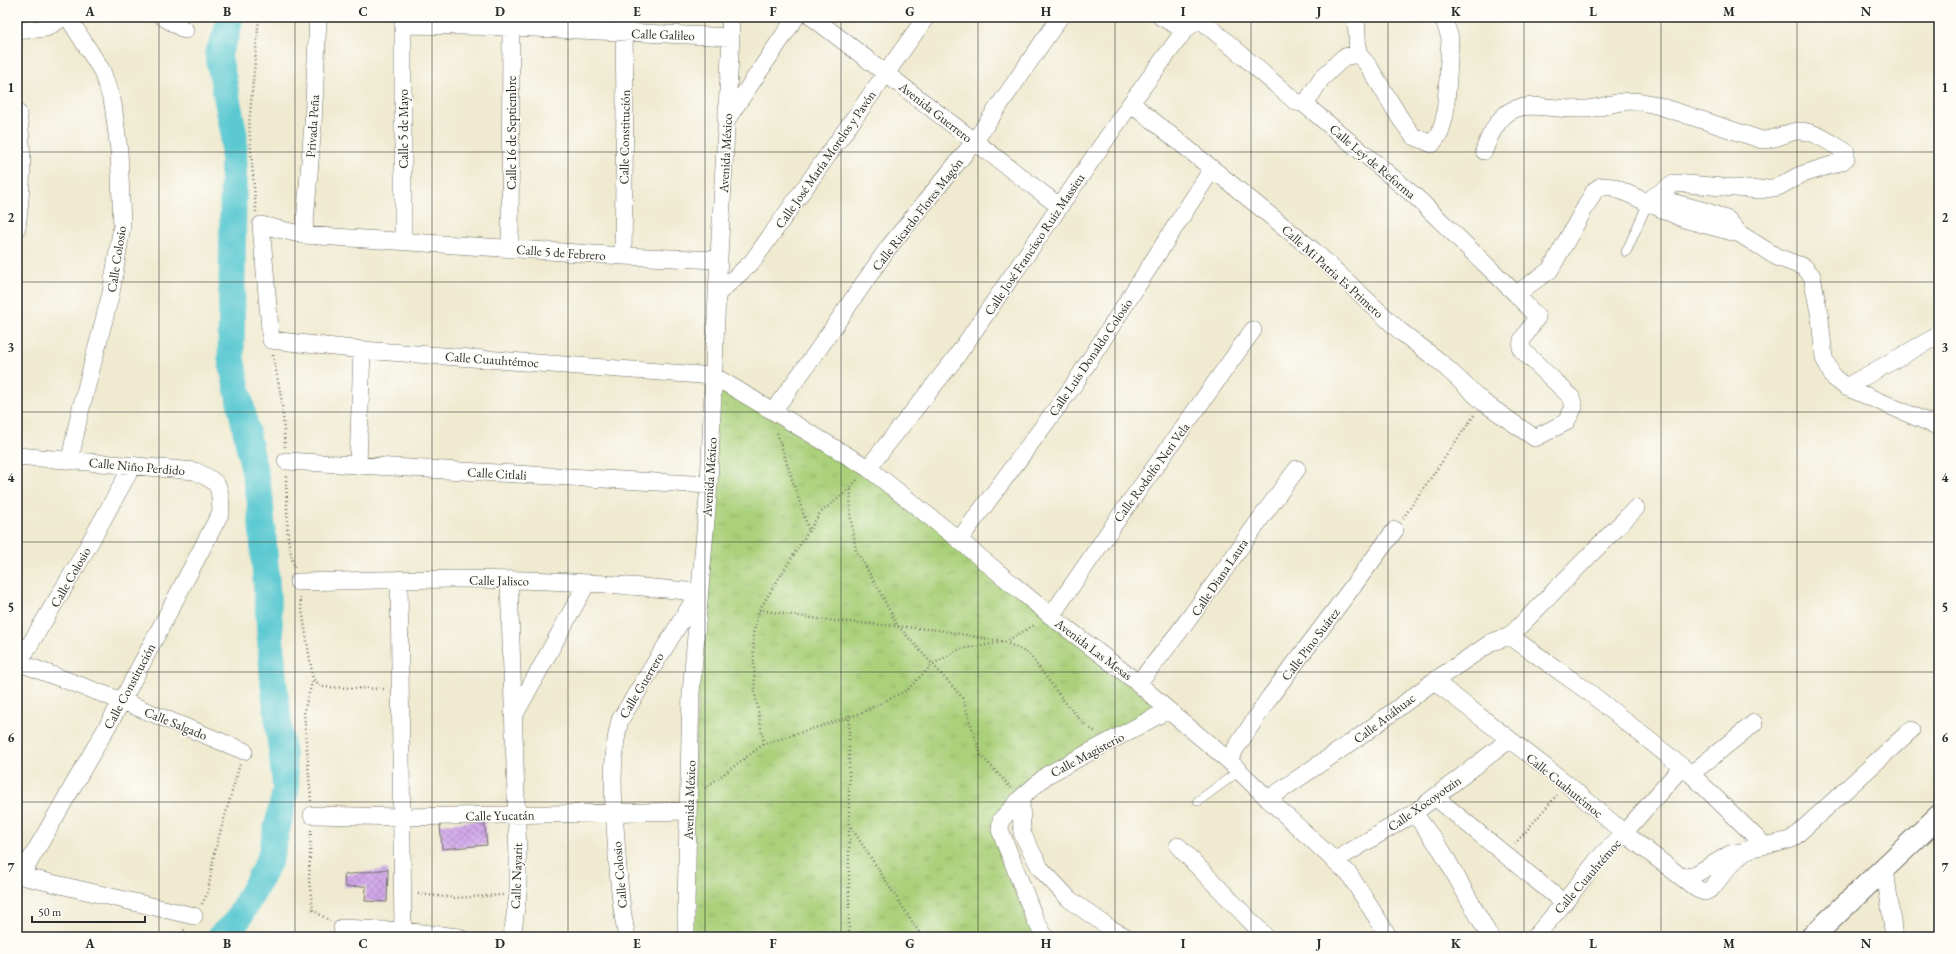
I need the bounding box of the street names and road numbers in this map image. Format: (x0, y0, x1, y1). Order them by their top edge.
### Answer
street label: Calle Galileo (631, 25, 695, 44)
street label: Calle 16 de Septiembre (503, 76, 520, 190)
street label: Avenida Guerrero (895, 78, 976, 146)
street label: Calle José María Morelos y Pavón (771, 87, 880, 232)
street label: Calle 5 de Mayo (395, 89, 412, 169)
street label: Calle Constitución (615, 89, 634, 185)
street label: Privada Peña (302, 93, 323, 158)
street label: Avenida México (715, 113, 736, 194)
street label: Calle Ley de Reforma (1326, 120, 1420, 203)
street label: Calle Ricardo Flores Magón (868, 154, 967, 274)
street label: Calle José Francisco Ruiz Massieu (980, 170, 1088, 319)
street label: Calle Mi Patria Es Primero (1278, 221, 1387, 322)
street label: Calle Colosio (103, 225, 130, 294)
street label: Calle 5 de Febrero (516, 241, 606, 264)
street label: Calle Luis Donaldo Colosio (1045, 295, 1136, 419)
street label: Calle Cuauhtémoc (444, 348, 540, 371)
street label: Calle Rodolfo Neri Vela (1110, 418, 1194, 525)
street label: Avenida México (698, 437, 721, 518)
street label: Calle Niño Perdido (88, 454, 186, 479)
street label: Calle Citlali (467, 463, 527, 484)
street label: Calle Diana Laura (1187, 534, 1252, 619)
street label: Calle Colosio (46, 544, 95, 611)
street label: Calle Jalisco (469, 571, 529, 590)
street label: Calle Pino Suárez (1277, 604, 1343, 684)
street label: Avenida Las Mesas (1051, 614, 1136, 684)
street label: Calle Constitución (100, 640, 159, 732)
street label: Calle Guerrero (615, 649, 668, 721)
street label: Calle Anáhuac (1350, 690, 1419, 747)
street label: Calle Salgado (142, 703, 210, 744)
street label: Calle Magisterio (1047, 728, 1127, 781)
street label: Calle Cuahutémoc (1523, 749, 1607, 822)
street label: Avenida México (680, 760, 699, 841)
street label: Calle Xocoyotzin (1384, 772, 1464, 835)
street label: Calle Yucatán (465, 806, 535, 825)
street label: Calle Cuauhtémoc (1550, 835, 1625, 917)
street label: Calle Colosio (608, 841, 631, 909)
street label: Calle Nayarit (507, 843, 526, 909)

